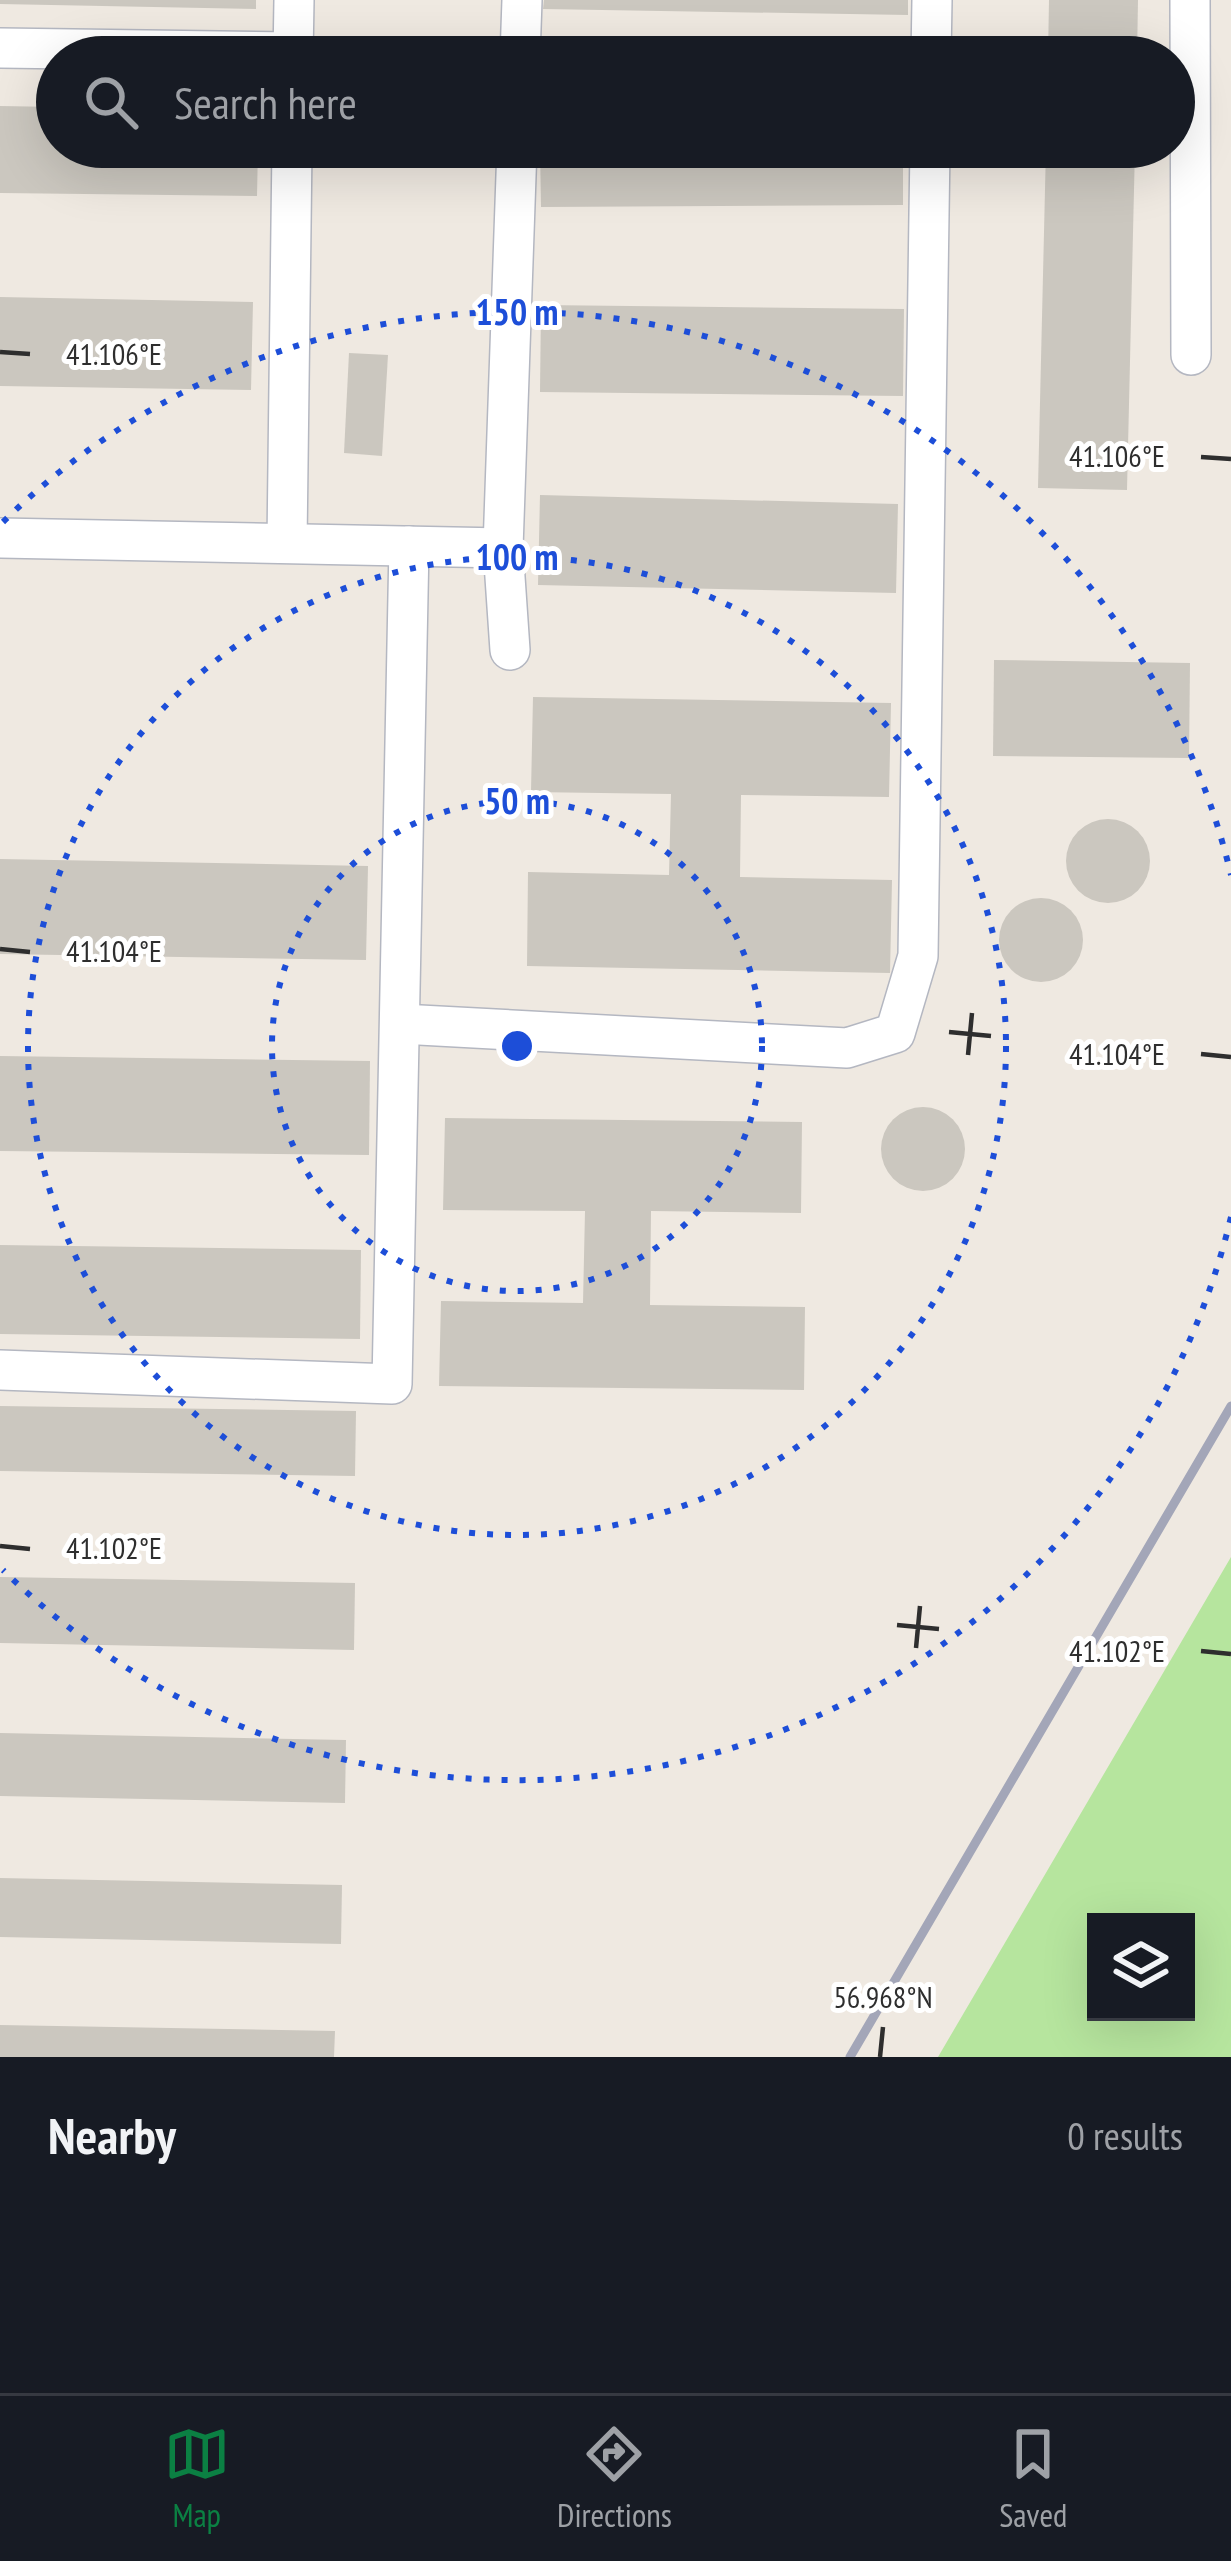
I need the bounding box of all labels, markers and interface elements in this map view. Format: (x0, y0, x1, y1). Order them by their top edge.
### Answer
search box (36, 36, 1195, 168)
icon: search (78, 69, 144, 135)
text: Search here (174, 73, 357, 131)
text: 150 m (476, 288, 558, 335)
text: 41.106°E (66, 334, 162, 373)
text: 41.106°E (1069, 436, 1165, 475)
text: 100 m (476, 533, 558, 580)
text: 50 m (484, 777, 550, 824)
text: 41.104°E (66, 931, 162, 970)
centre of rings (496, 1025, 538, 1067)
text: 41.104°E (1069, 1034, 1165, 1073)
text: 41.102°E (66, 1528, 162, 1567)
text: 41.102°E (1069, 1631, 1165, 1670)
map controls (1087, 1913, 1195, 2021)
button: layers (1087, 1913, 1195, 2021)
text: 56.968°N (833, 1977, 933, 2016)
text: Nearby (48, 2102, 176, 2168)
text: 0 results (1067, 2110, 1183, 2161)
tab: Map (164, 2421, 230, 2536)
tab: Directions (557, 2421, 672, 2536)
tab: Saved (999, 2421, 1067, 2536)

